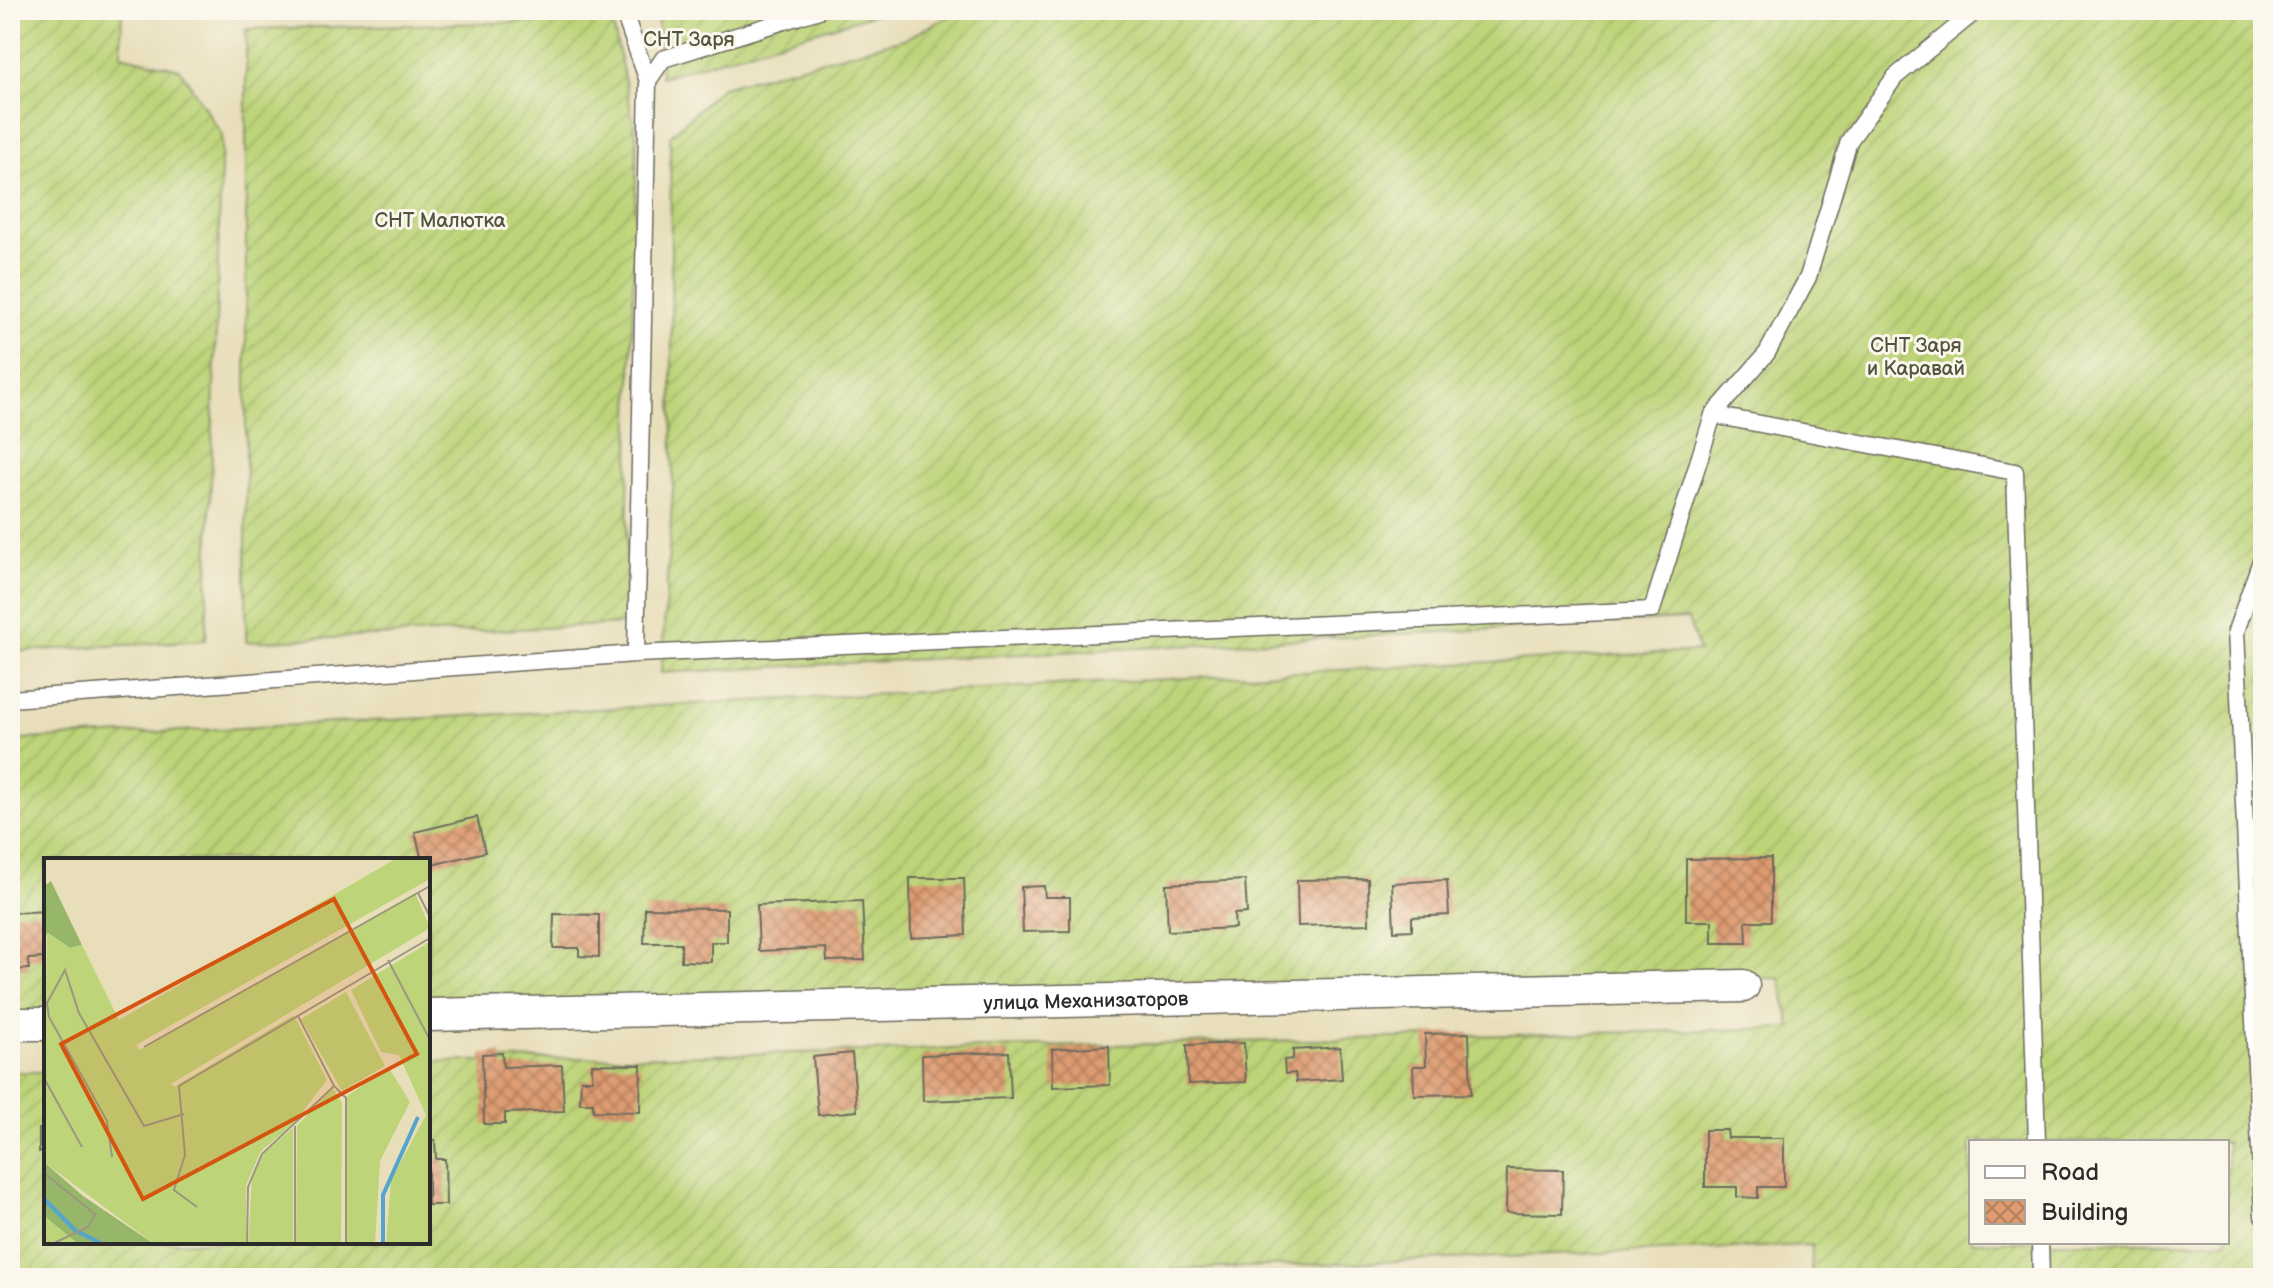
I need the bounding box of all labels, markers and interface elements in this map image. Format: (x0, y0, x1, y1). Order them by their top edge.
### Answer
park label: СНТ Заря (643, 28, 735, 52)
park label: СНТ Малютка (374, 209, 506, 233)
park label: СНТ Заря и Каравай (1867, 334, 1965, 381)
inset map (44, 858, 430, 1244)
street label: улица Механизаторов (983, 987, 1189, 1016)
legend (1969, 1140, 2229, 1244)
text: Road (2041, 1158, 2099, 1187)
text: Building (2041, 1198, 2128, 1227)

